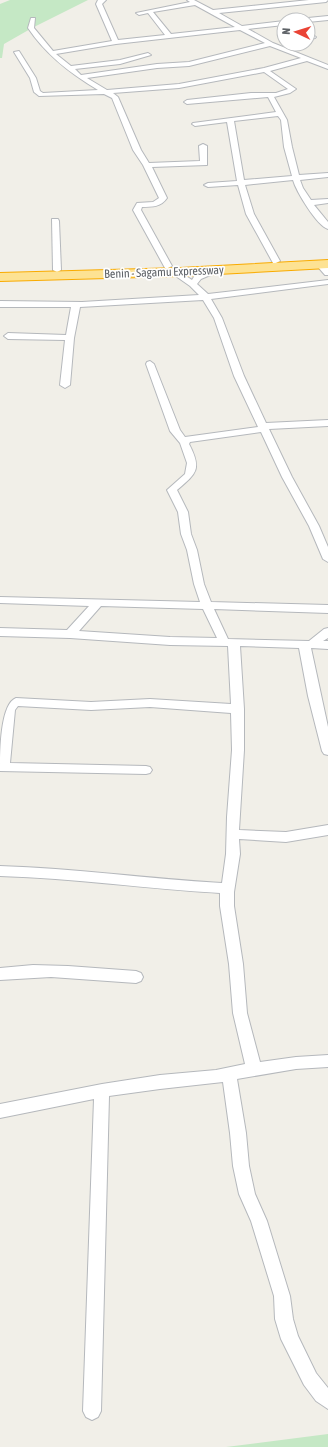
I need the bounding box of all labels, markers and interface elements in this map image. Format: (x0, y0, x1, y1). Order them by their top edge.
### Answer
north arrow (276, 12, 316, 52)
text: N (280, 28, 292, 35)
street label: Benin - Sagamu Expressway (104, 263, 224, 281)

